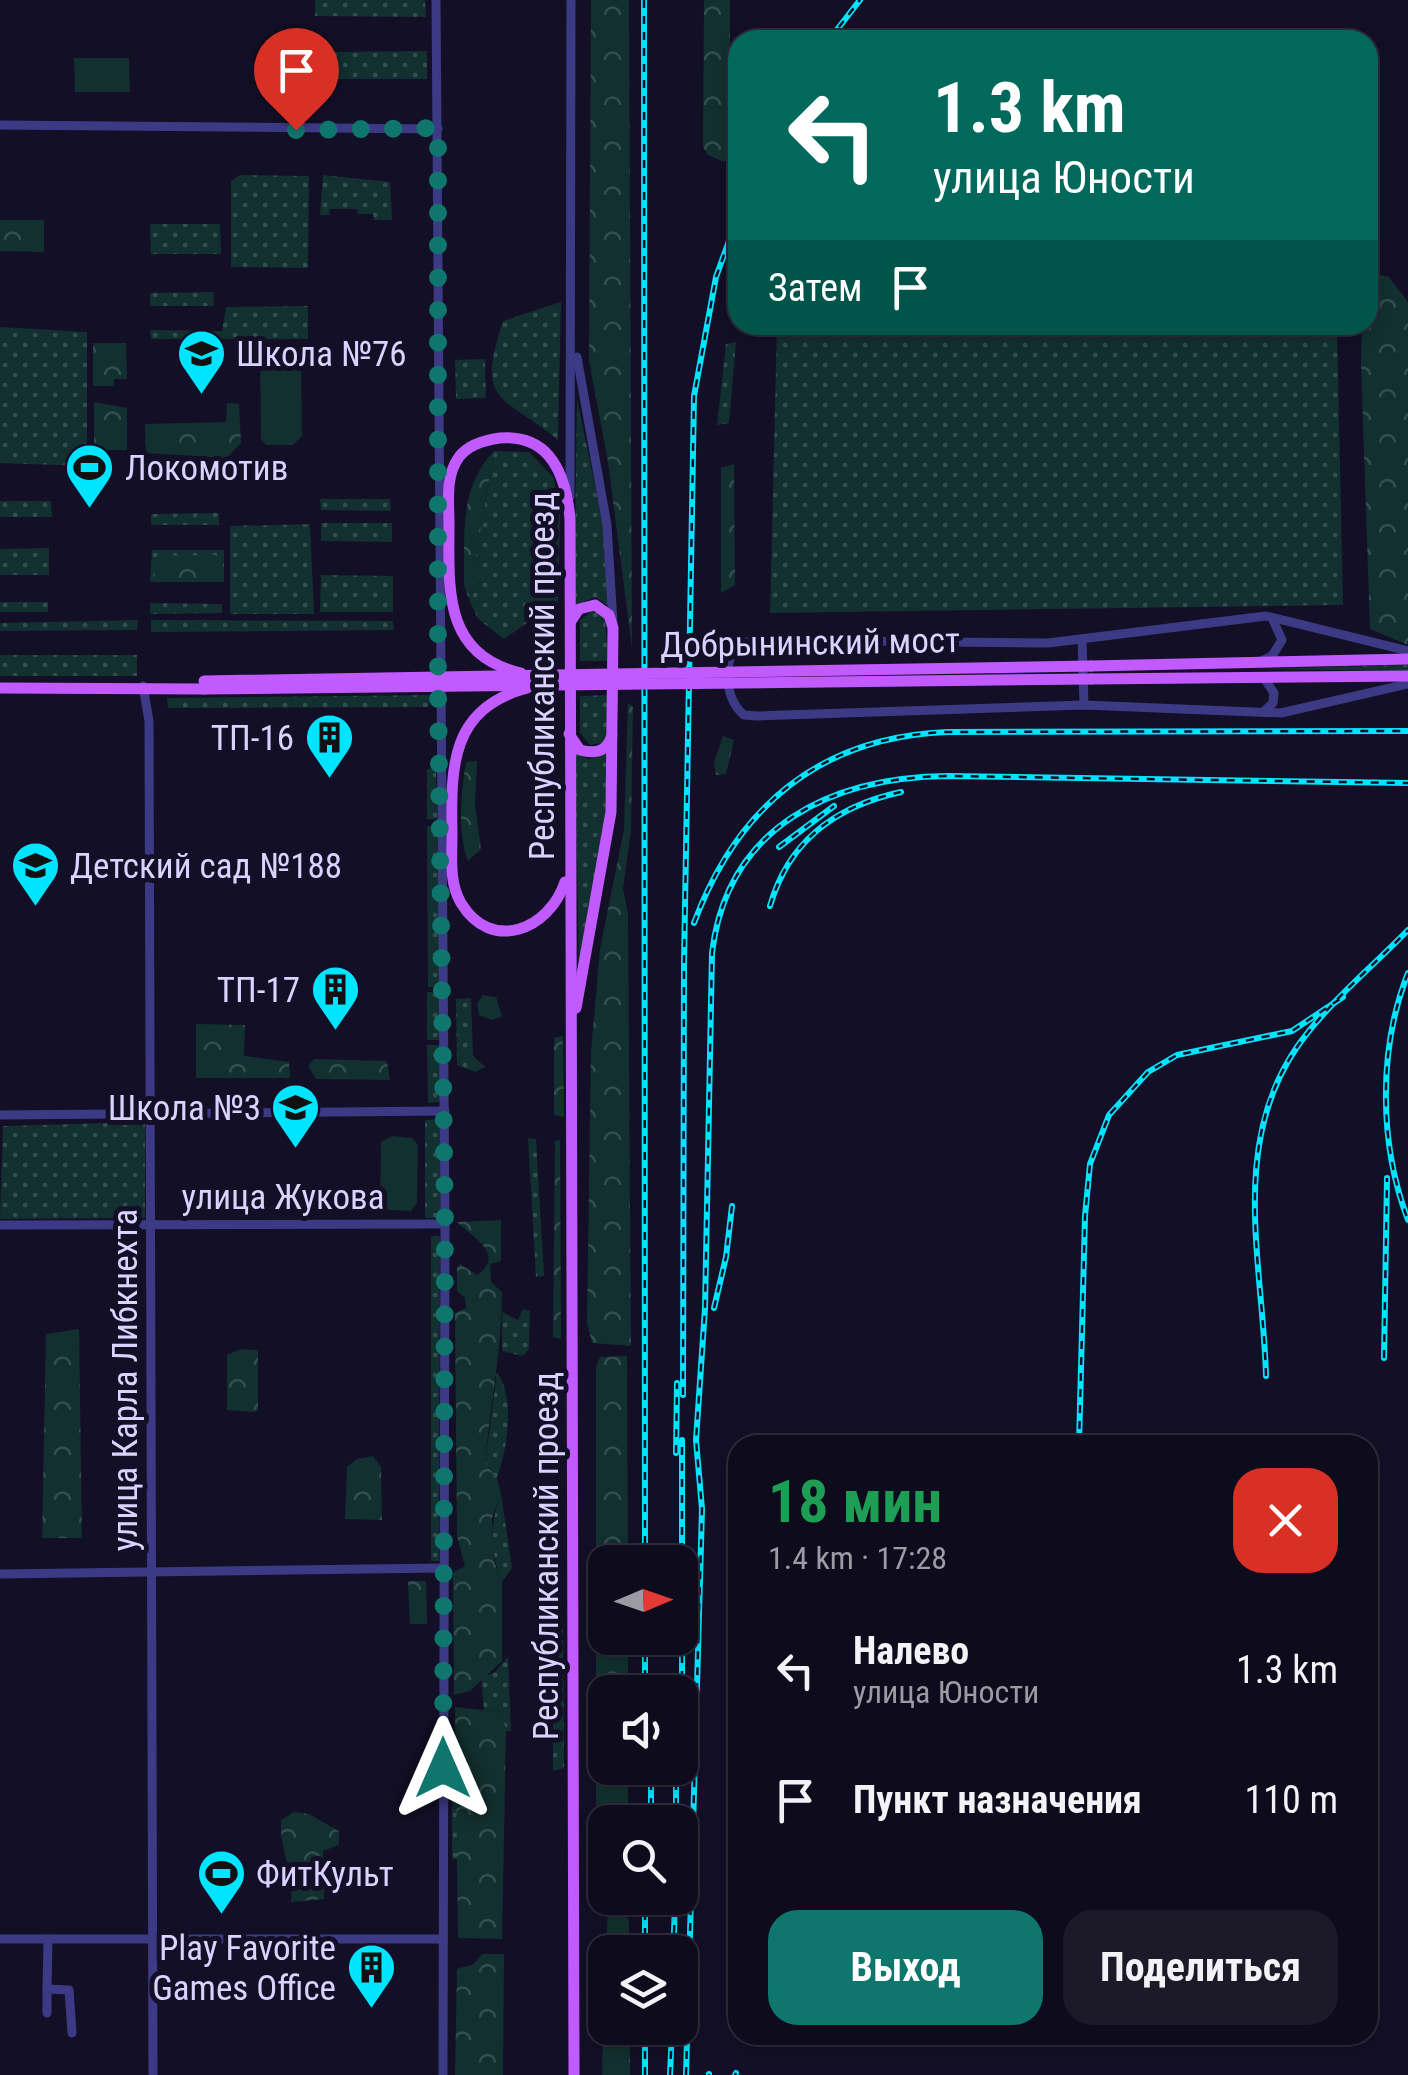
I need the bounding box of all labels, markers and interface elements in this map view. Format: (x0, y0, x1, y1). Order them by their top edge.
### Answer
pin (254, 28, 339, 131)
icon: arrive (269, 43, 324, 98)
text: 1.3 km (933, 67, 1126, 149)
icon: left (768, 70, 898, 200)
text: улица Юности (933, 151, 1195, 204)
icon: arrive (883, 260, 938, 315)
text: Затем (768, 266, 863, 310)
school or university icon: Школа №76 (175, 328, 227, 396)
place label: Школа №76 (236, 334, 407, 375)
sports icon: Локомотив (64, 442, 116, 510)
place label: Локомотив (125, 448, 288, 489)
street label: Республиканский проезд (522, 492, 563, 860)
street label: Добрынинский мост (660, 620, 960, 666)
building icon: ТП-16 (303, 712, 355, 780)
place label: ТП-16 (211, 718, 294, 759)
school or university icon: Детский сад №188 (9, 840, 61, 908)
place label: Детский сад №188 (70, 846, 342, 887)
building icon: ТП-17 (309, 964, 361, 1032)
place label: ТП-17 (217, 970, 300, 1011)
school or university icon: Школа №3 (270, 1082, 322, 1150)
place label: Школа №3 (108, 1088, 261, 1129)
street label: улица Жукова (182, 1177, 384, 1218)
street label: улица Карла Либкнехта (105, 1209, 146, 1551)
street label: Республиканский проезд (526, 1372, 567, 1740)
text: 18 мин (768, 1466, 942, 1537)
button: close (1233, 1468, 1338, 1573)
text: 1.4 km · 17:28 (768, 1539, 947, 1577)
north arrow (588, 1545, 698, 1655)
map controls (588, 1545, 698, 2045)
text: Налево (853, 1629, 969, 1673)
icon: left (768, 1643, 823, 1698)
text: 1.3 km (1236, 1648, 1338, 1692)
text: улица Юности (853, 1673, 1039, 1711)
button: sound (588, 1675, 698, 1785)
position arrow (391, 1716, 495, 1820)
icon: arrive (768, 1773, 823, 1828)
text: Пункт назначения (853, 1778, 1142, 1822)
text: 110 m (1244, 1778, 1338, 1822)
button: search (588, 1805, 698, 1915)
sports icon: ФитКульт (195, 1848, 247, 1916)
place label: ФитКульт (256, 1854, 394, 1895)
button: Выход (768, 1910, 1043, 2025)
button: Поделиться (1063, 1910, 1338, 2025)
place label: Play Favorite Games Office (152, 1928, 336, 2009)
button: layers (588, 1935, 698, 2045)
building icon: Play Favorite Games Office (345, 1942, 397, 2010)

